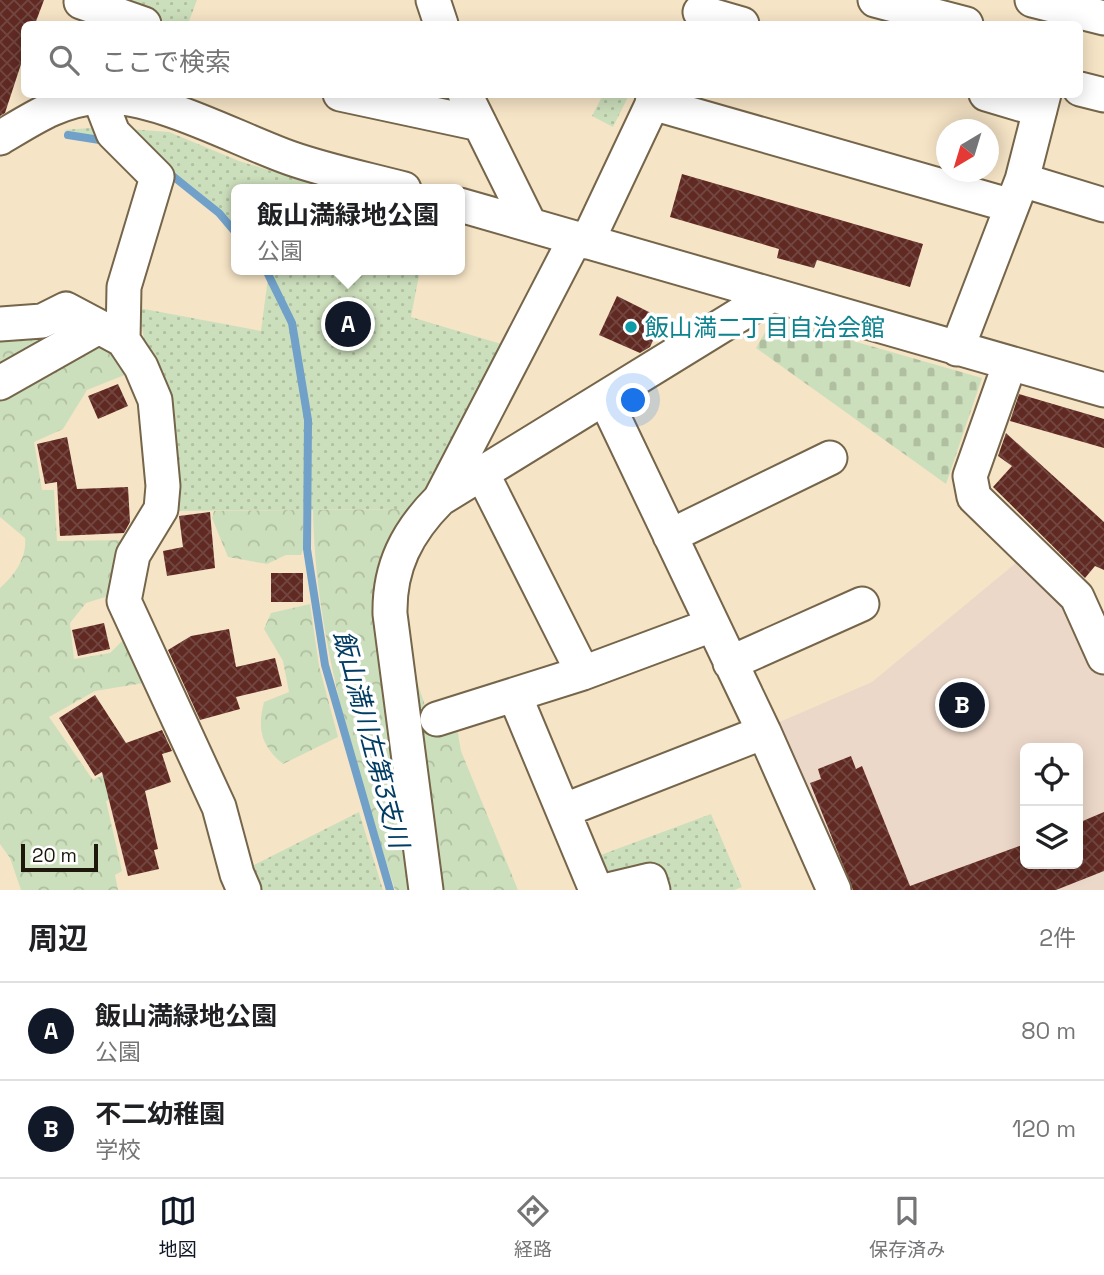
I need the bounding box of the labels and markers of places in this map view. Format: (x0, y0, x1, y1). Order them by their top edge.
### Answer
pin: A (325, 298, 371, 350)
place label: 飯山満二丁目自治会館 (645, 312, 885, 343)
marker: 飯山満二丁目自治会館 (623, 319, 639, 335)
pin: B (939, 679, 985, 731)

